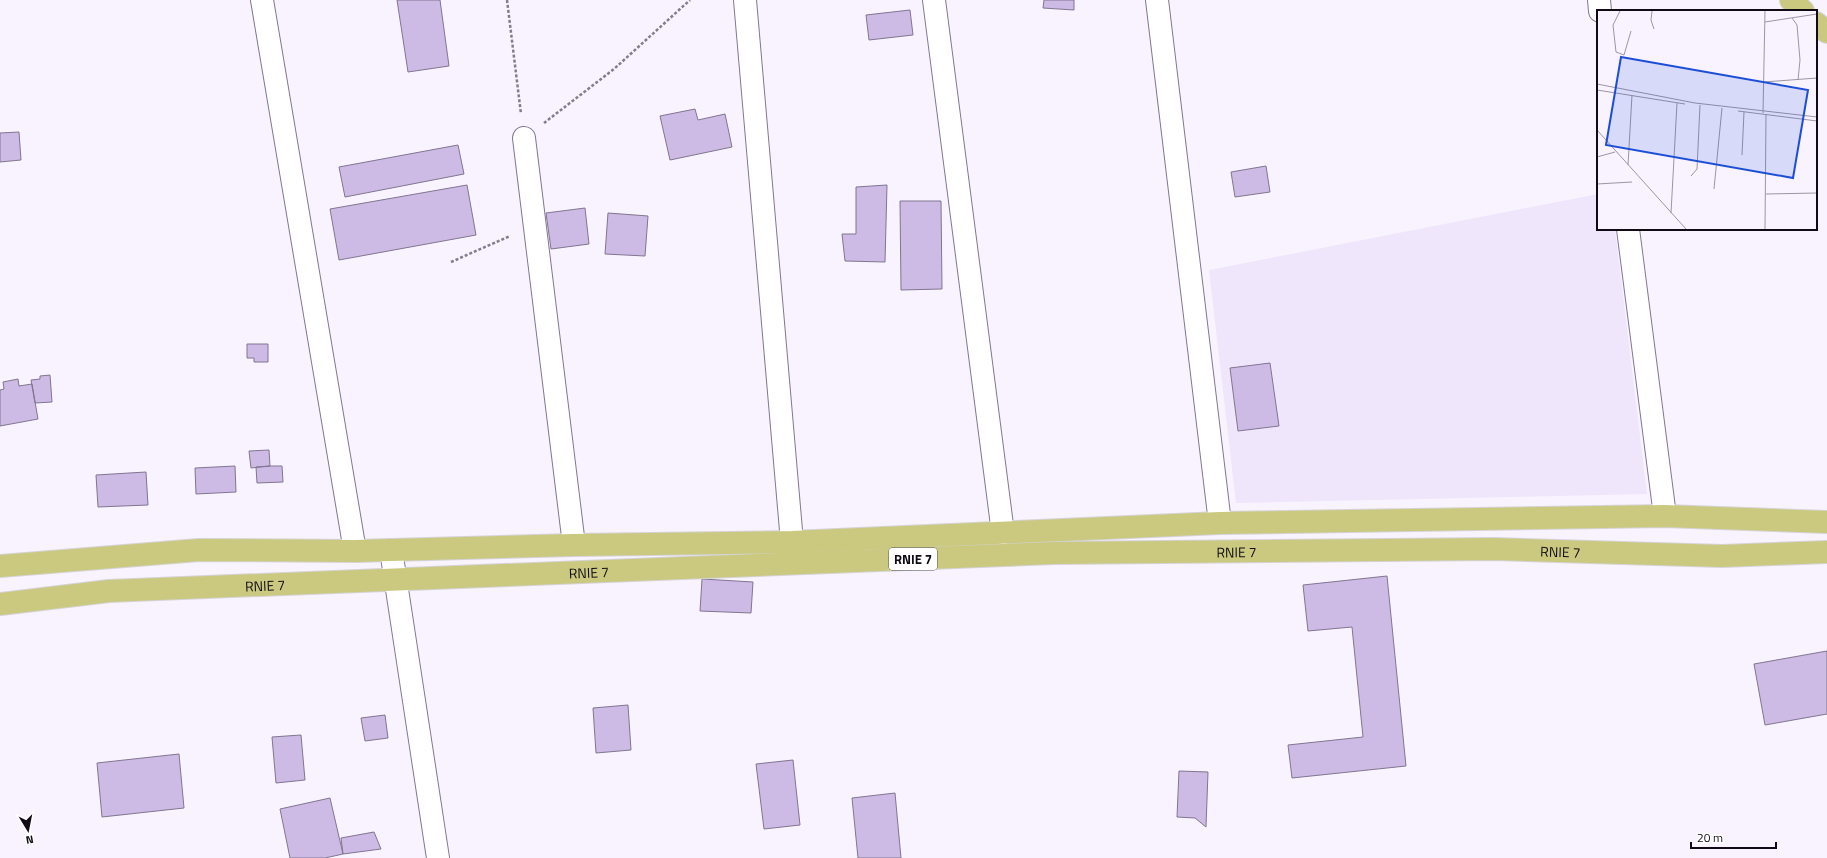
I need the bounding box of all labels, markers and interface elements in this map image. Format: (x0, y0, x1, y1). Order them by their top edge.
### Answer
inset map (1597, 10, 1817, 230)
street label: RNIE 7 (1540, 540, 1581, 562)
street label: RNIE 7 (1216, 541, 1257, 562)
road number: RNIE 7 (889, 548, 937, 570)
street label: RNIE 7 (568, 560, 609, 583)
street label: RNIE 7 (245, 573, 286, 596)
north arrow (8, 810, 48, 850)
scale bar (1691, 824, 1776, 850)
text: 20 m (1697, 828, 1723, 847)
text: N (25, 831, 35, 848)

